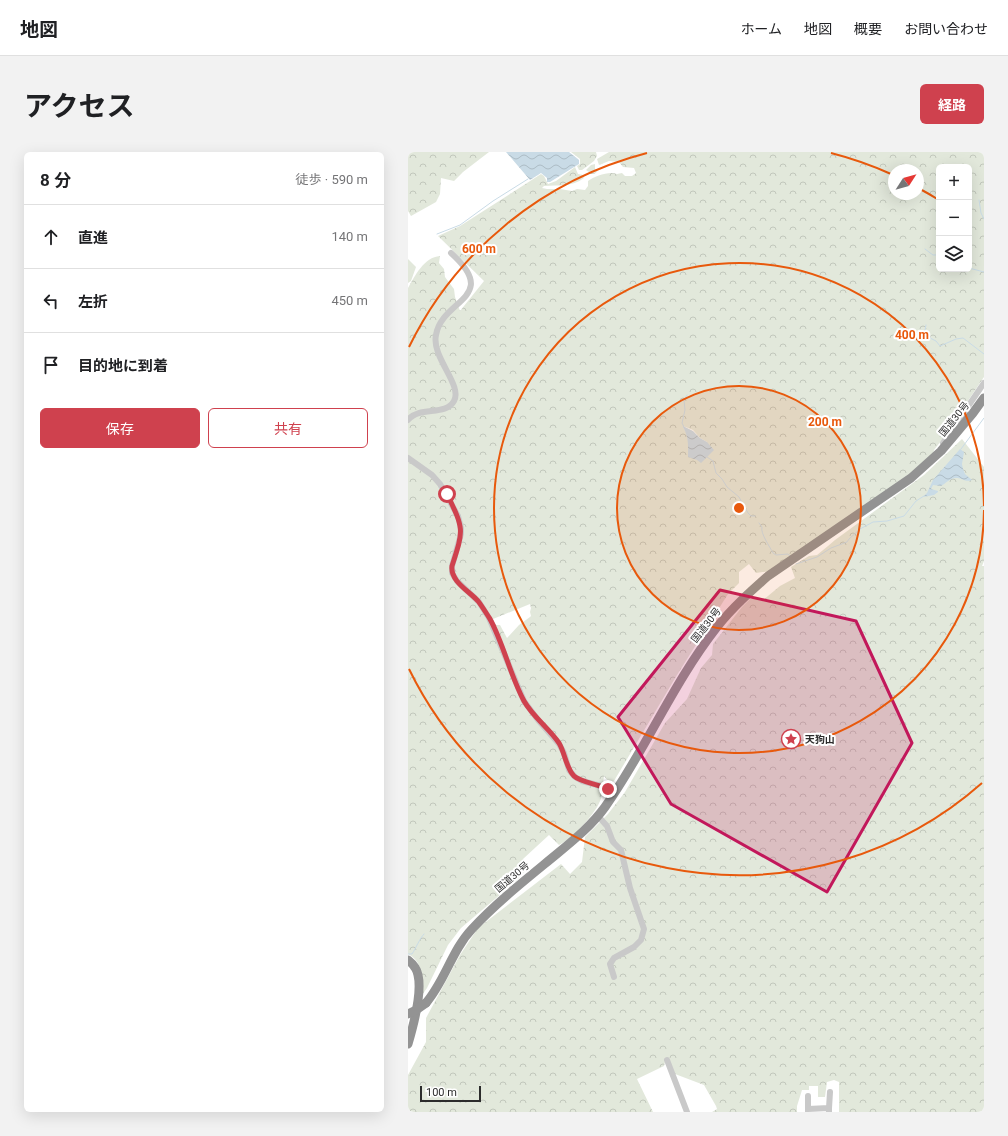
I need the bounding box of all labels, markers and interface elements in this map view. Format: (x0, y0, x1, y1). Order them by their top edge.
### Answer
text: 地図 (20, 18, 58, 41)
text: ホーム (740, 21, 782, 37)
text: 地図 (804, 21, 832, 37)
text: 概要 (854, 21, 882, 37)
text: お問い合わせ (904, 21, 988, 37)
button: 経路 (920, 84, 984, 124)
text: アクセス (24, 90, 135, 123)
north arrow (888, 164, 924, 200)
map controls (936, 164, 972, 272)
button: + (936, 164, 972, 200)
text: 8 分 (40, 170, 71, 190)
text: 徒歩 · 590 m (296, 172, 368, 187)
button: − (936, 200, 972, 236)
icon: ahead (40, 226, 62, 248)
text: 直進 (78, 229, 108, 247)
text: 140 m (331, 229, 368, 244)
button: layers (936, 236, 972, 272)
text: 600 m (462, 242, 496, 256)
icon: left (40, 290, 62, 312)
text: 左折 (78, 293, 108, 311)
text: 450 m (331, 293, 368, 308)
text: 400 m (895, 328, 929, 342)
icon: arrive (40, 354, 62, 376)
text: 目的地に到着 (78, 357, 168, 375)
street label: 国道30号 (937, 400, 971, 438)
button: 保存 (40, 408, 200, 448)
button: 共有 (208, 408, 368, 448)
text: 200 m (808, 415, 842, 429)
route start (438, 485, 456, 503)
centre of rings (732, 501, 746, 515)
street label: 国道30号 (689, 605, 723, 645)
place icon: 天狗山 (780, 728, 802, 750)
place label: 天狗山 (805, 734, 835, 745)
route end (599, 780, 617, 798)
street label: 国道30号 (493, 860, 531, 894)
scale bar (420, 1084, 481, 1103)
text: 100 m (426, 1086, 457, 1099)

